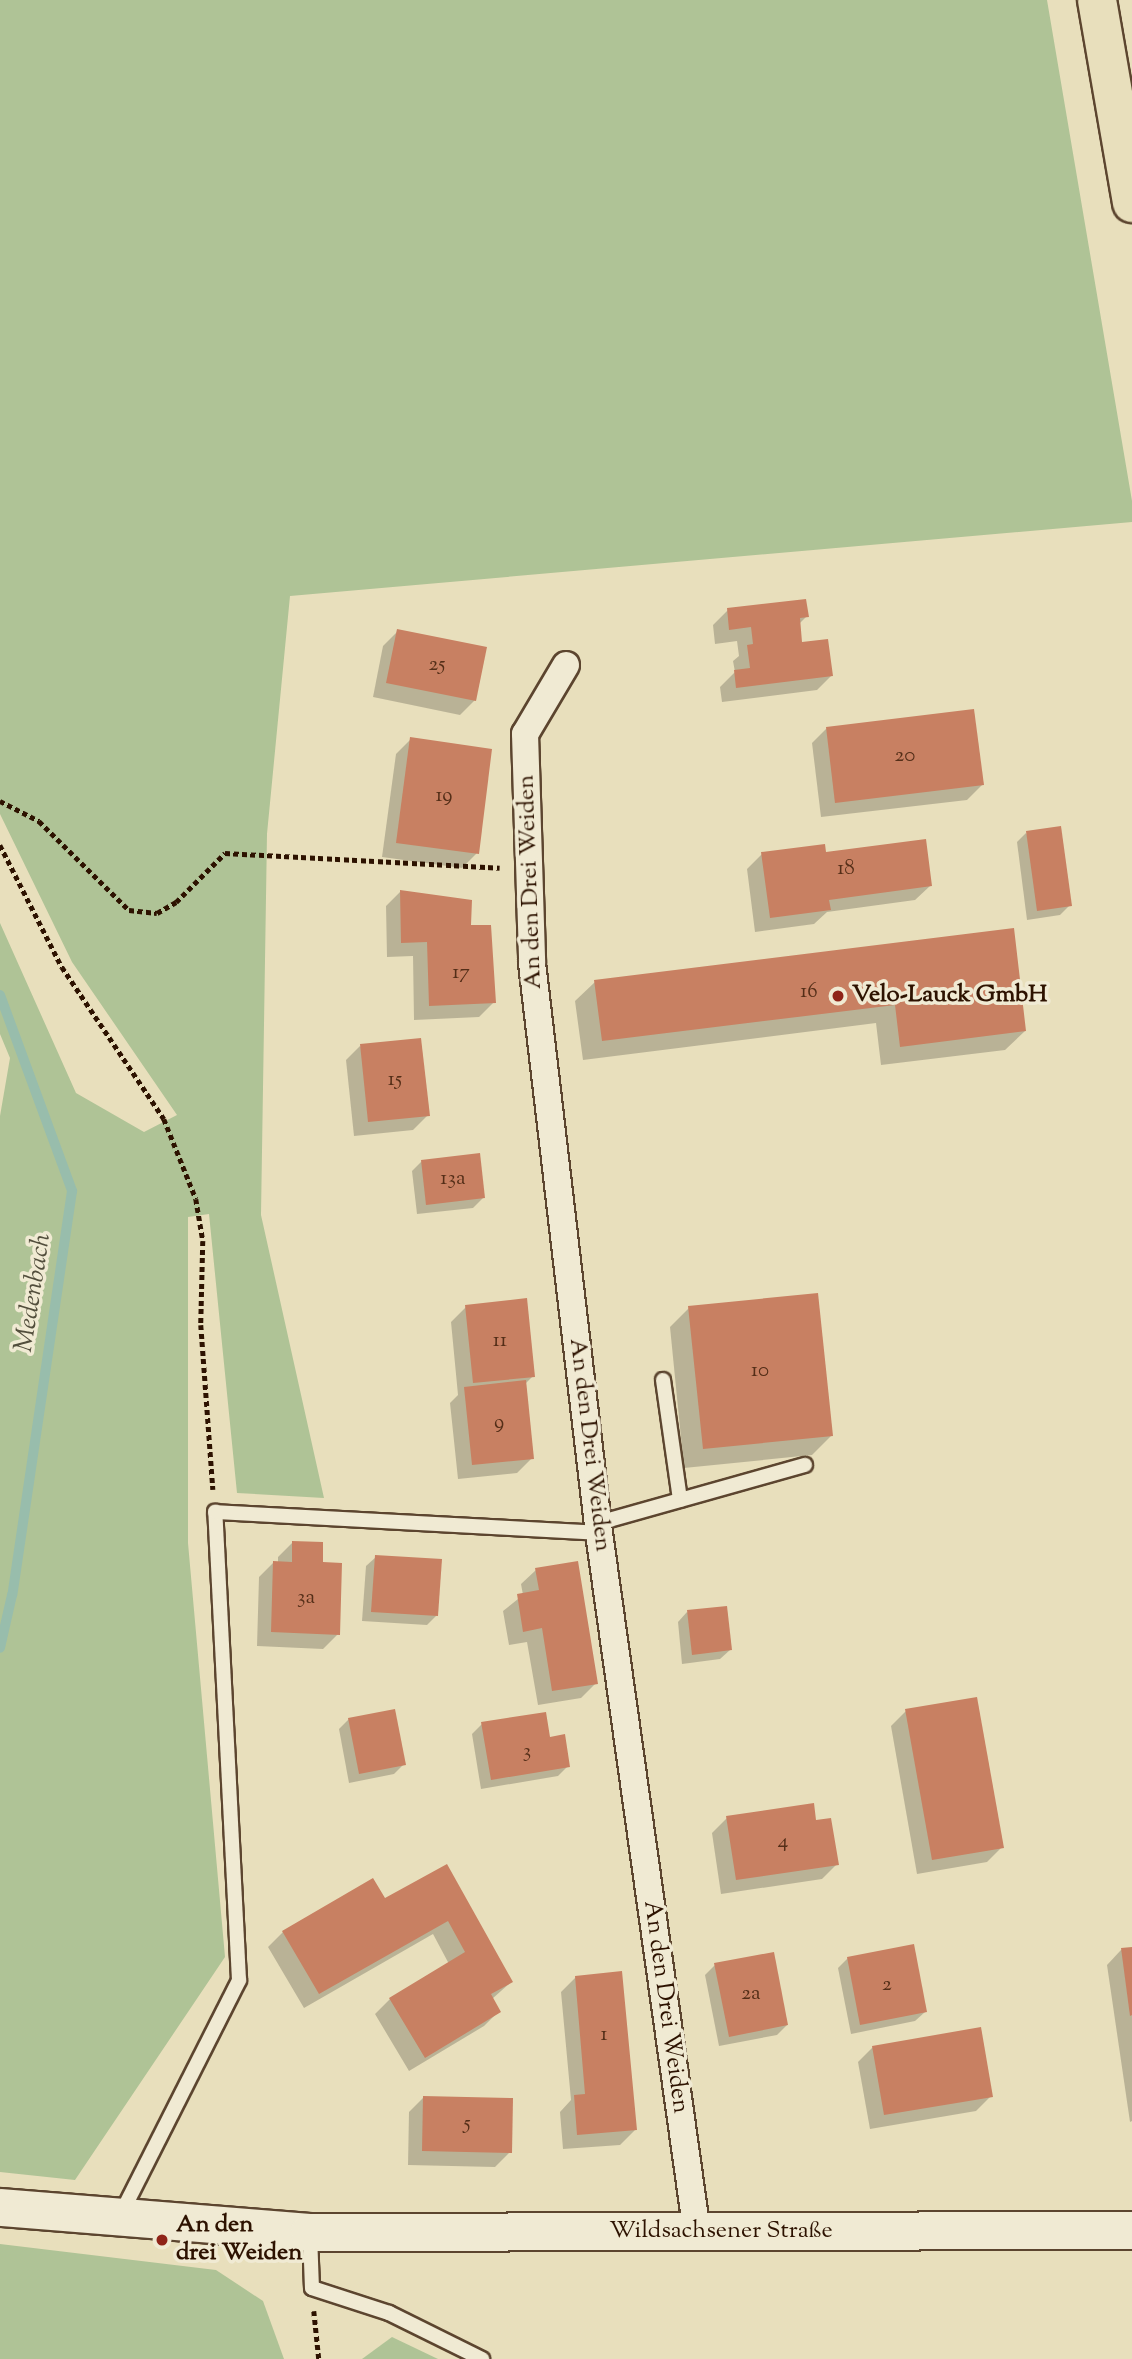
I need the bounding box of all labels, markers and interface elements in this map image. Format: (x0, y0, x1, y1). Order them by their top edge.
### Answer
house number: 25 (428, 652, 446, 678)
house number: 20 (895, 743, 915, 769)
street label: An den Drei Weiden (513, 774, 549, 990)
house number: 19 (435, 783, 453, 809)
house number: 18 (837, 856, 855, 882)
house number: 17 (452, 960, 470, 986)
house number: 16 (800, 979, 818, 1005)
place label: Velo-Lauck GmbH (852, 982, 1047, 1010)
marker: Velo-Lauck GmbH (830, 988, 846, 1004)
house number: 15 (388, 1067, 402, 1093)
house number: 13a (440, 1166, 466, 1192)
water label: Medenbach (9, 1231, 59, 1355)
house number: 11 (493, 1328, 507, 1354)
street label: An den Drei Weiden (562, 1337, 616, 1553)
house number: 10 (751, 1358, 769, 1384)
house number: 9 (494, 1410, 504, 1436)
house number: 3a (297, 1585, 315, 1611)
house number: 3 (523, 1739, 531, 1765)
house number: 4 (778, 1829, 788, 1855)
street label: An den Drei Weiden (636, 1899, 694, 2115)
house number: 2 (882, 1972, 892, 1998)
house number: 2a (741, 1981, 761, 2007)
house number: 1 (600, 2022, 608, 2048)
house number: 5 (463, 2111, 471, 2137)
place label: An den drei Weiden (176, 2212, 302, 2268)
street label: Wildsachsener Straße (609, 2218, 833, 2246)
marker: An den drei Weiden (154, 2232, 170, 2248)

